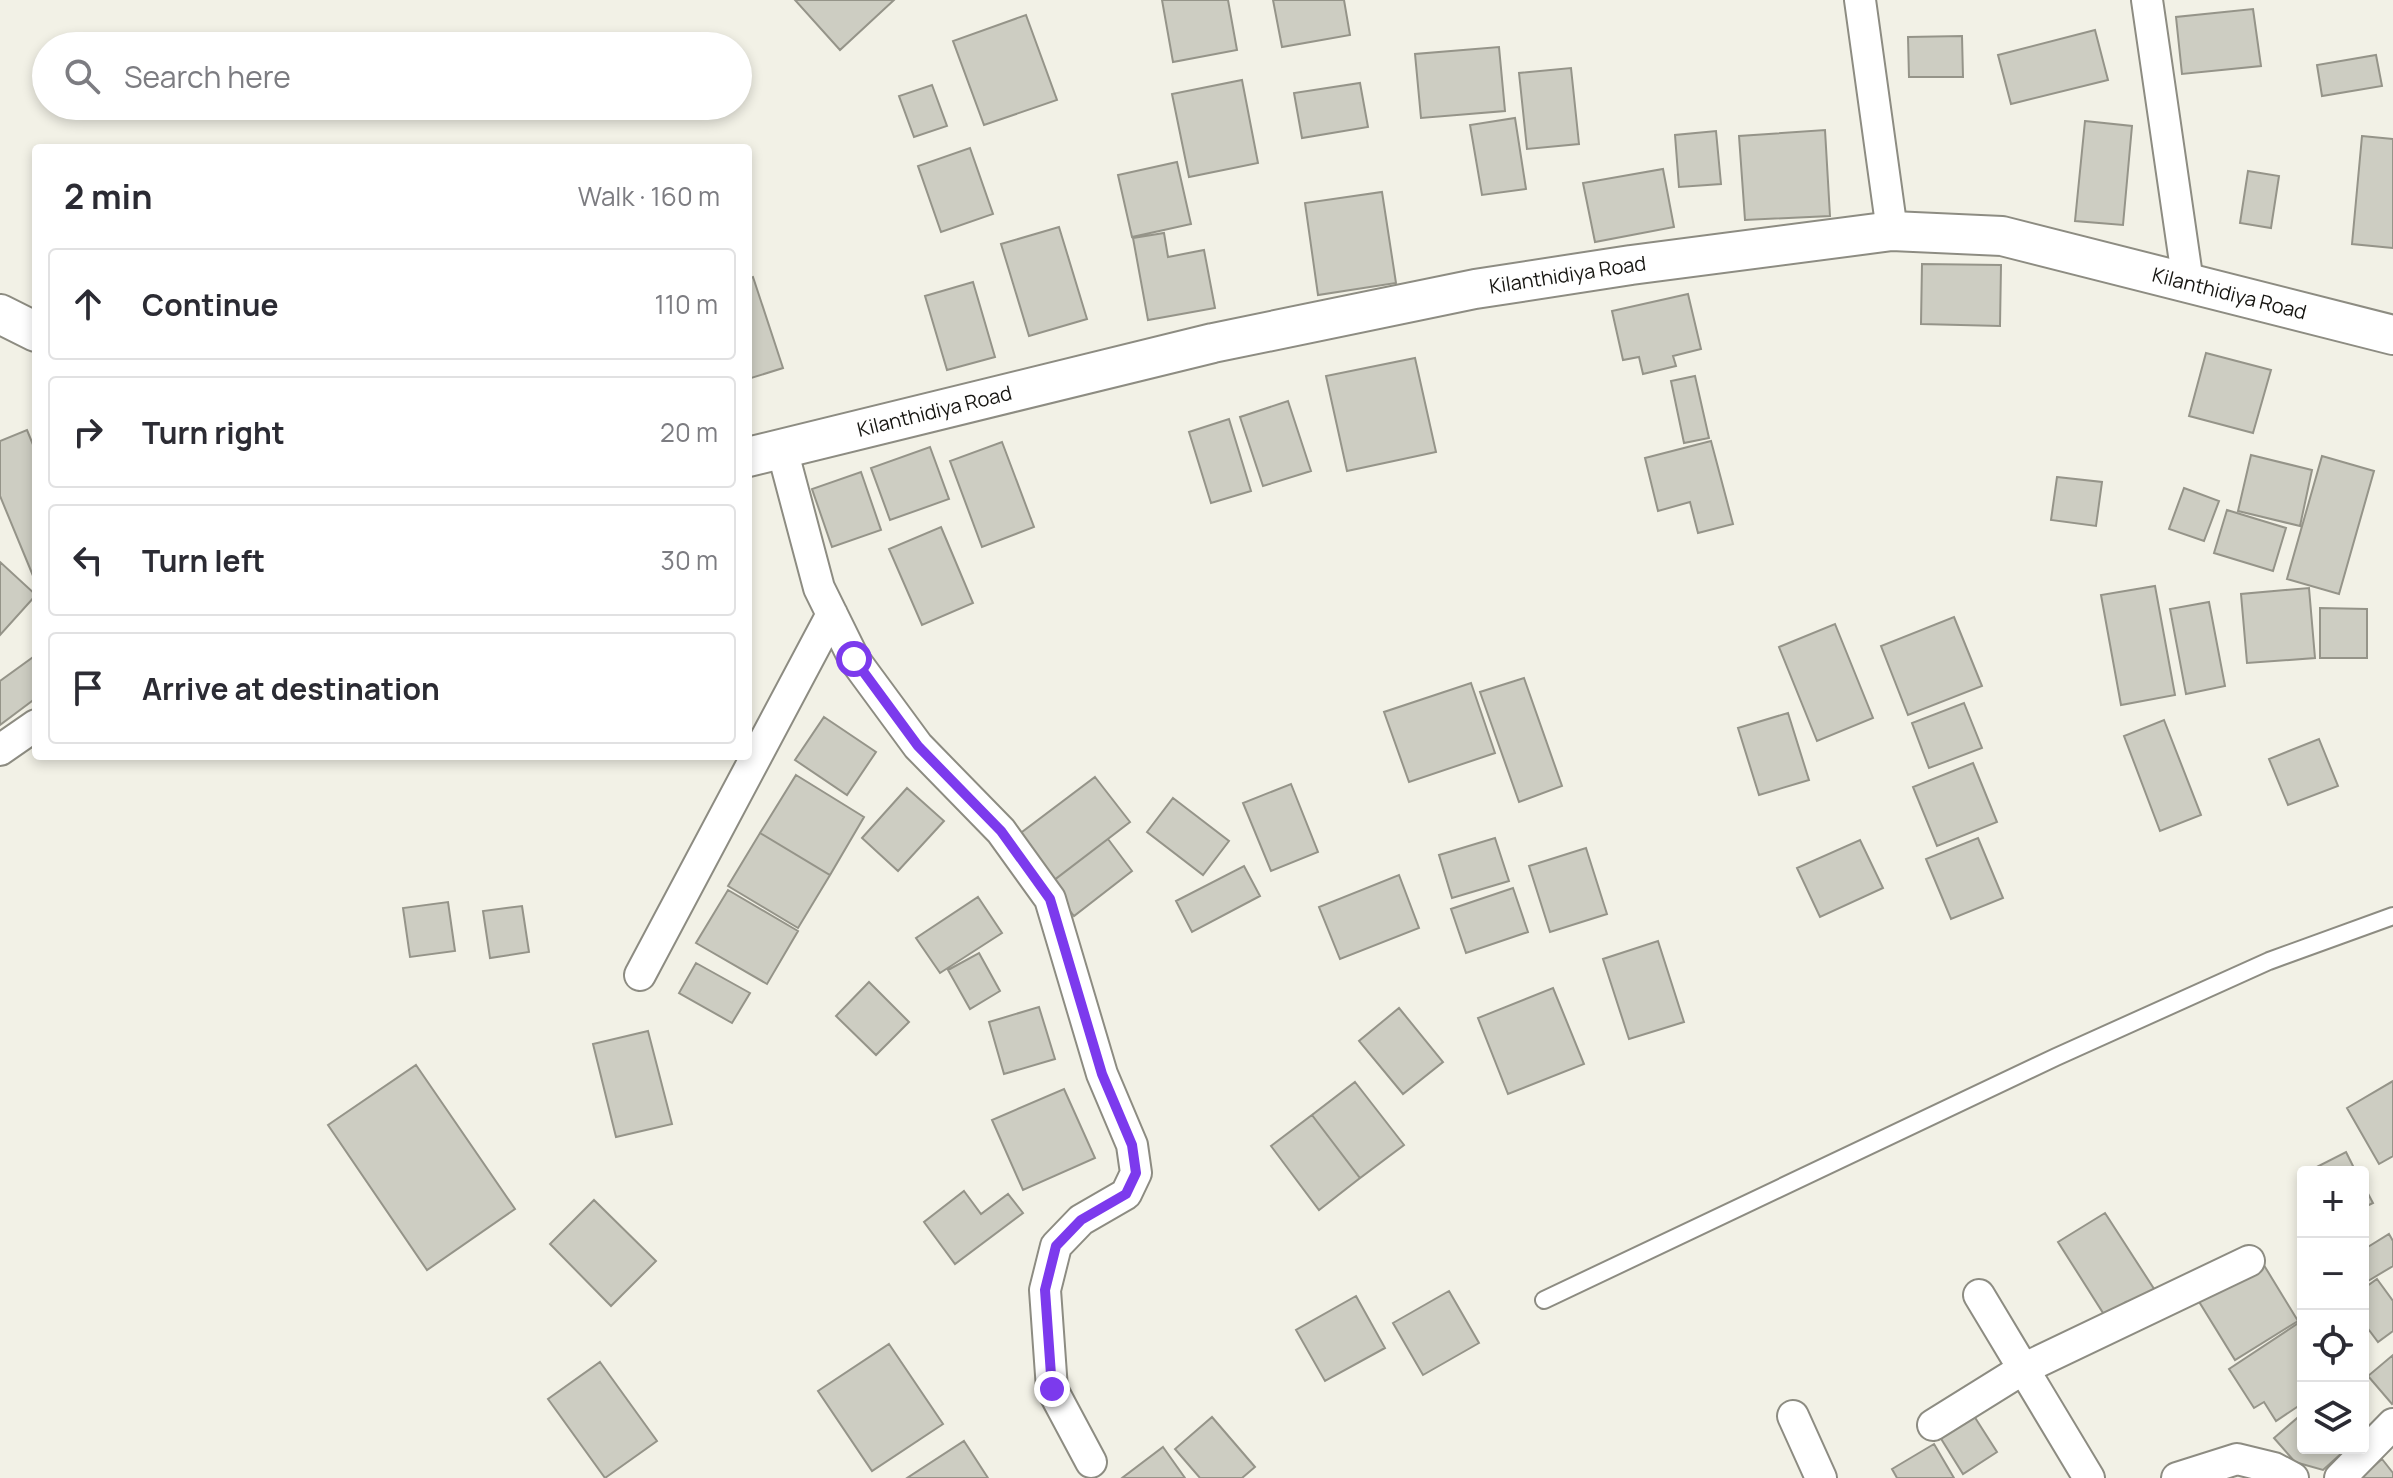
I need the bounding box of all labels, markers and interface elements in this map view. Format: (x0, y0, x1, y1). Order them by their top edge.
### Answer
search box (32, 32, 752, 120)
icon: search (60, 54, 104, 98)
text: Search here (124, 56, 291, 97)
text: 2 min (64, 173, 152, 219)
text: Walk · 160 m (578, 178, 720, 214)
street label: Kilanthidiya Road (1487, 249, 1647, 300)
street label: Kilanthidiya Road (2150, 261, 2309, 326)
icon: ahead (66, 282, 110, 326)
text: Continue (142, 284, 278, 325)
text: 110 m (655, 286, 718, 322)
street label: Kilanthidiya Road (854, 379, 1014, 443)
icon: right (66, 410, 110, 454)
text: Turn right (142, 412, 285, 453)
text: 20 m (660, 414, 718, 450)
icon: left (66, 538, 110, 582)
text: Turn left (142, 540, 265, 581)
text: 30 m (661, 542, 718, 578)
route start (836, 641, 872, 677)
icon: arrive (66, 666, 110, 710)
text: Arrive at destination (142, 668, 440, 709)
map controls (2297, 1166, 2369, 1454)
button: + (2297, 1166, 2369, 1238)
button: − (2297, 1238, 2369, 1310)
button: locate (2297, 1310, 2369, 1382)
route end (1034, 1371, 1070, 1407)
button: layers (2297, 1382, 2369, 1454)

